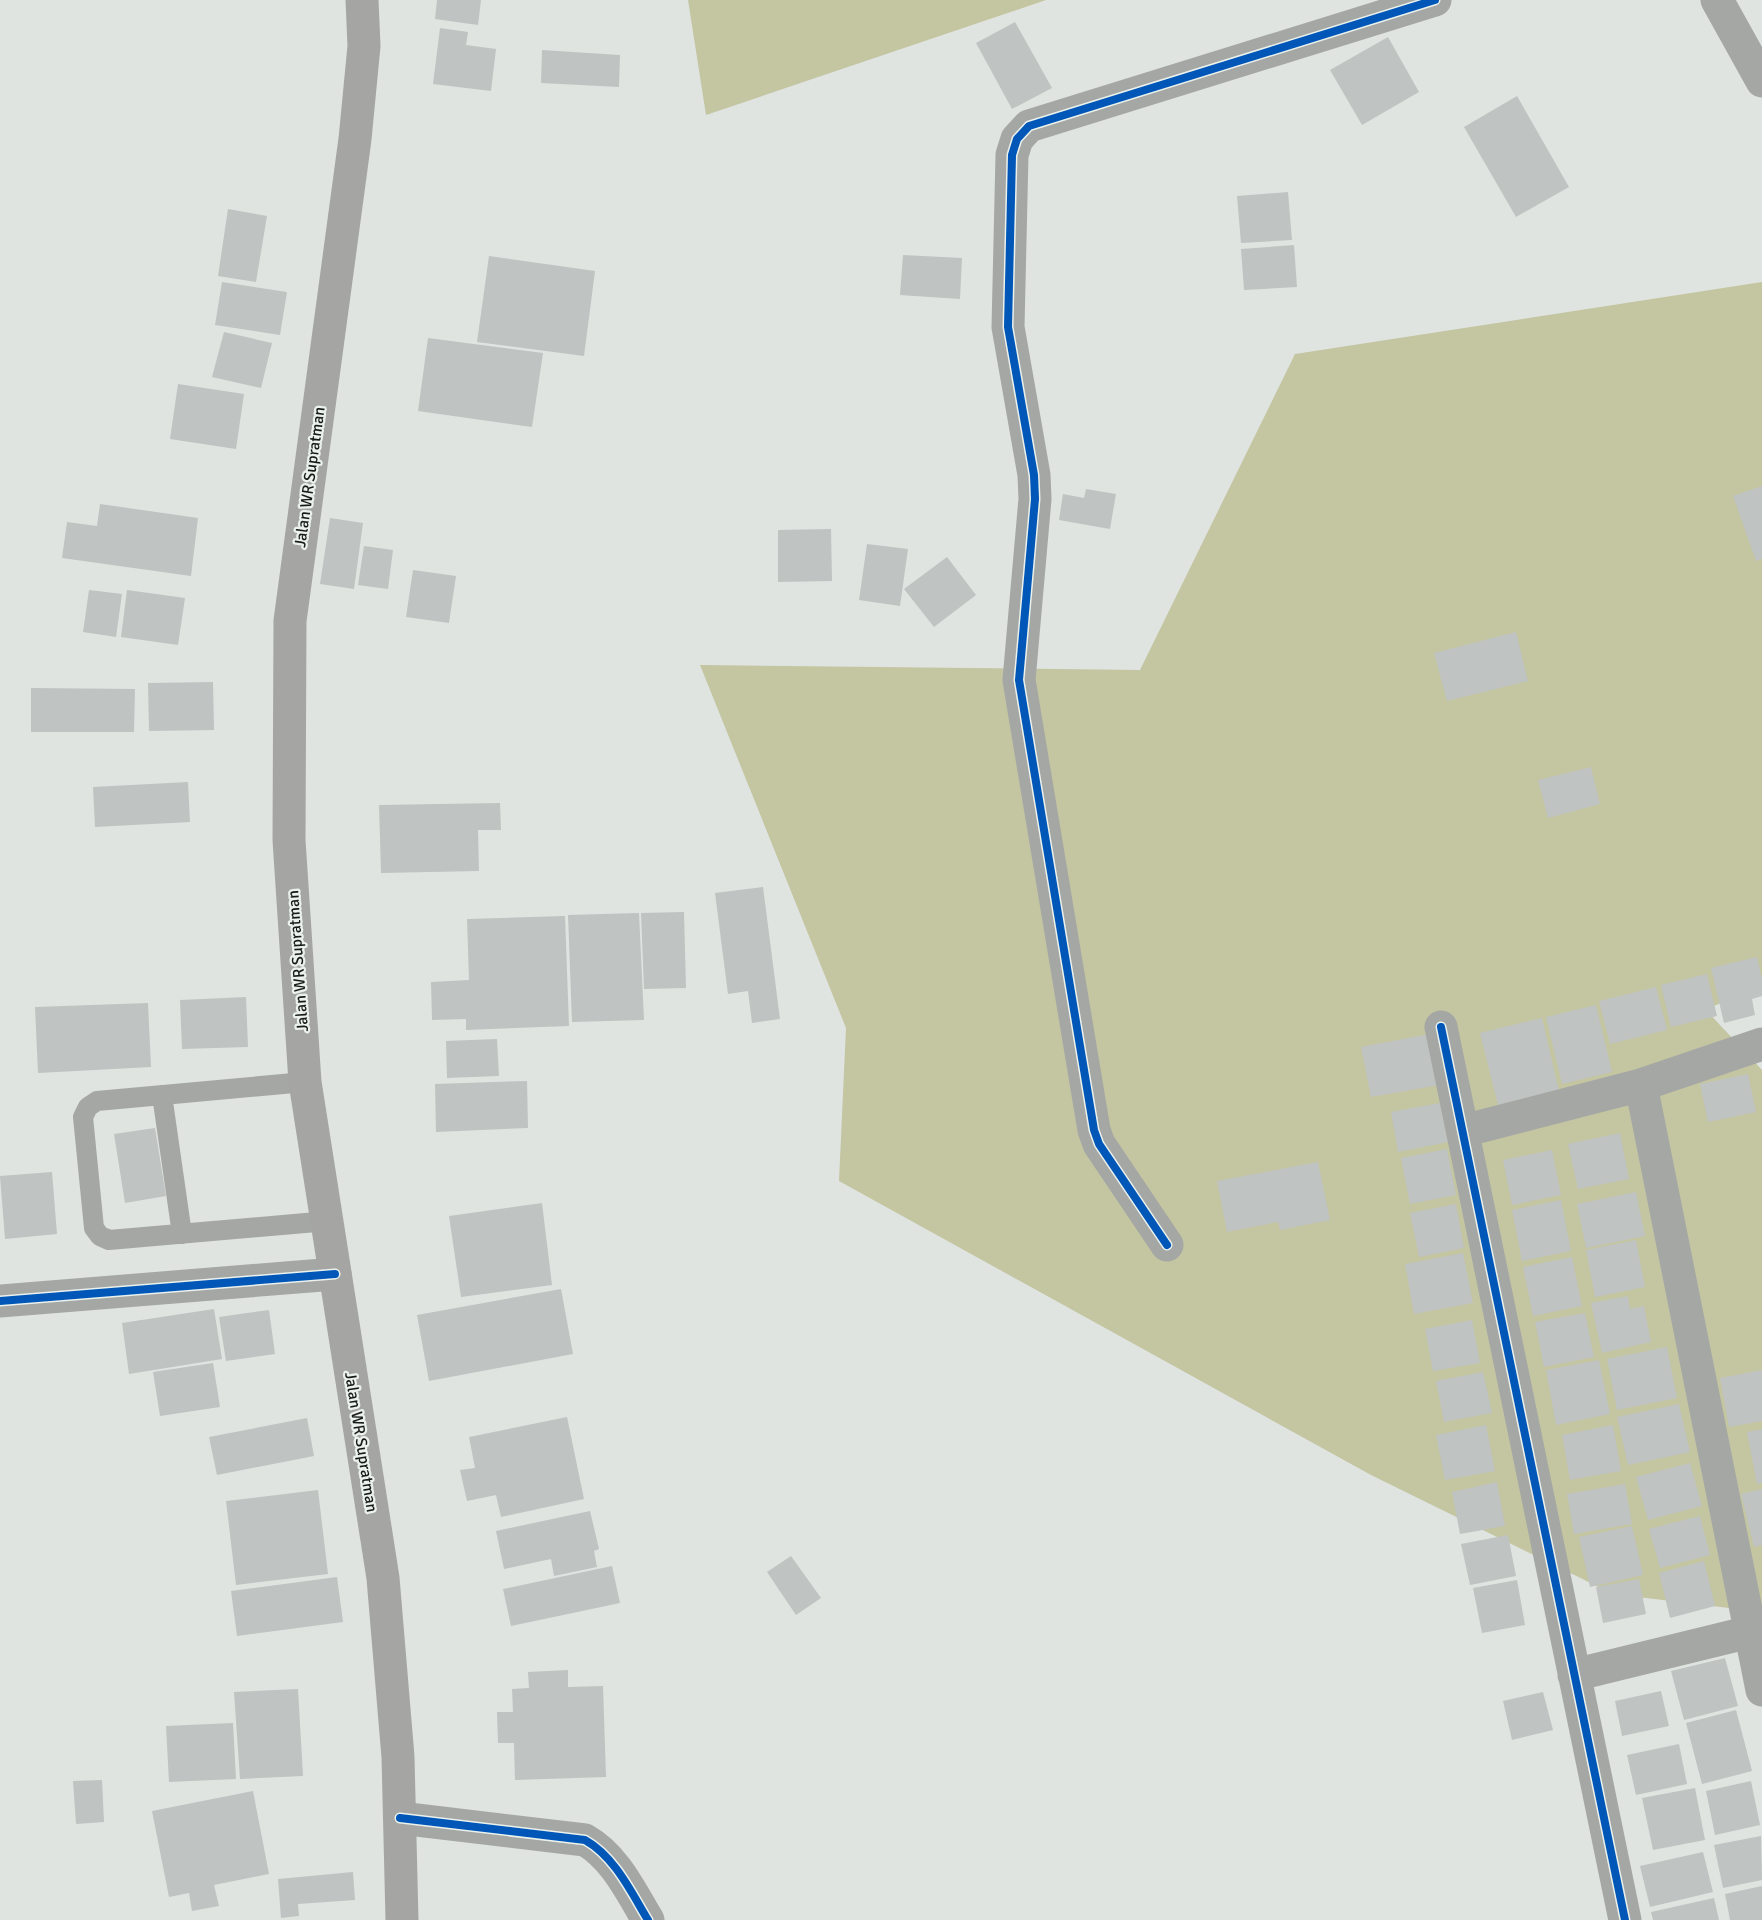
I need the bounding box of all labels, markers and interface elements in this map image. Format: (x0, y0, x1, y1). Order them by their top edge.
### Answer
street label: Jalan WR Supratman (290, 406, 330, 549)
street label: Jalan WR Supratman (283, 890, 313, 1032)
street label: Jalan WR Supratman (340, 1371, 382, 1514)

